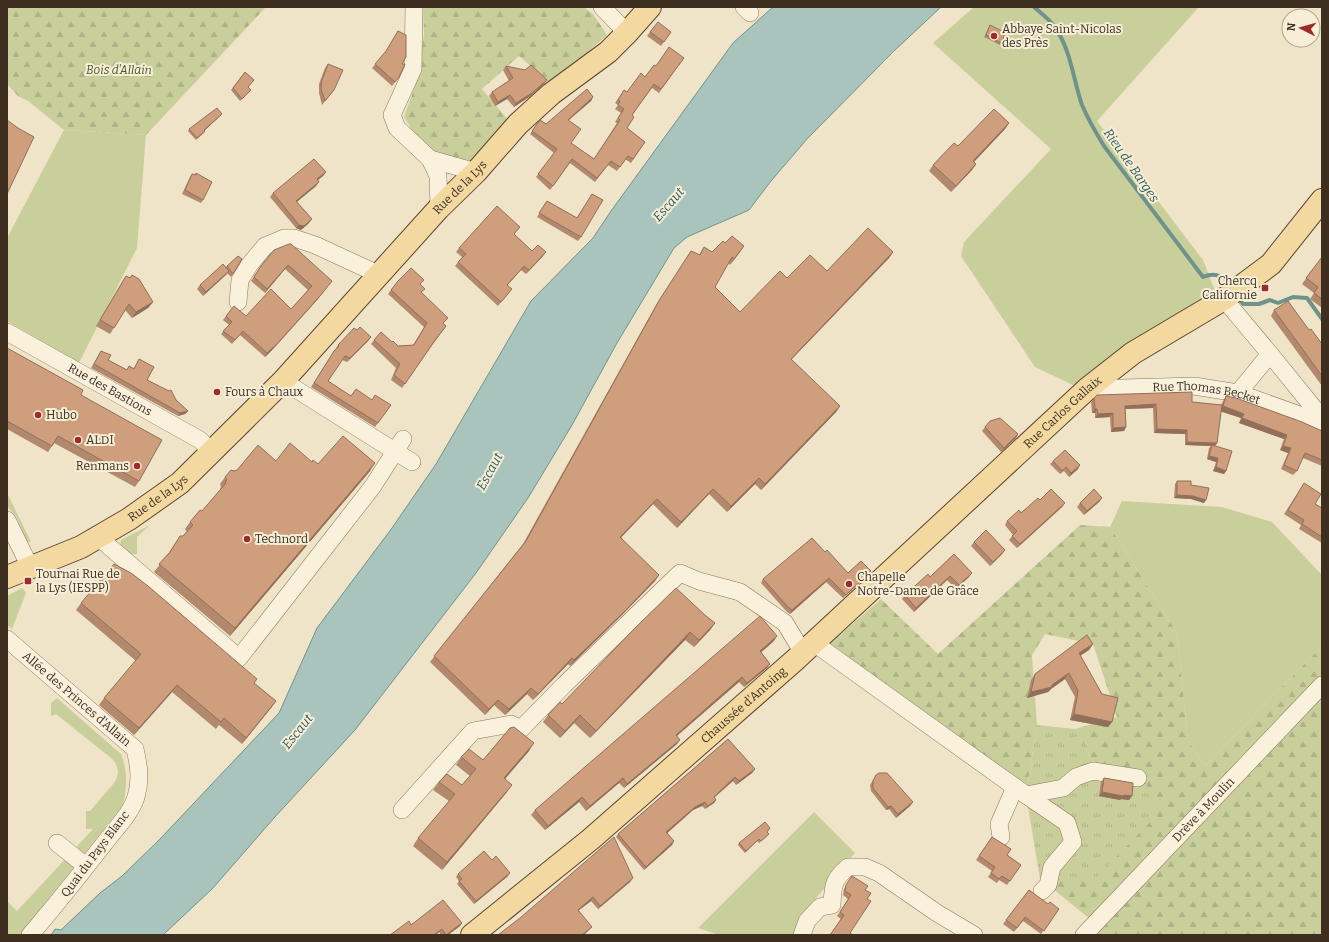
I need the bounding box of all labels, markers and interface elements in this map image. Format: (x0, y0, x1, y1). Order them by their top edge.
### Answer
north arrow (1281, 8, 1321, 48)
place label: Abbaye Saint-Nicolas des Près (1002, 22, 1122, 50)
text: N (1285, 22, 1299, 32)
marker: Abbaye Saint-Nicolas des Près (989, 31, 999, 41)
park label: Bois d'Allain (86, 63, 152, 77)
water label: Rieu de Barges (1101, 126, 1162, 205)
street label: Rue de la Lys (430, 158, 490, 217)
water label: Escaut (650, 184, 687, 224)
place label: Chercq Californie (1202, 274, 1257, 302)
marker: Chercq Californie (1260, 283, 1270, 293)
street label: Rue des Bastions (66, 361, 155, 419)
street label: Rue Carlos Gallaix (1021, 373, 1105, 451)
street label: Rue Thomas Becket (1152, 379, 1263, 408)
place label: Fours à Chaux (225, 385, 304, 399)
marker: Fours à Chaux (212, 387, 222, 397)
place label: Hubo (46, 408, 77, 422)
marker: Hubo (33, 410, 43, 420)
place label: ALDI (86, 433, 114, 447)
marker: ALDI (73, 435, 83, 445)
water label: Escaut (473, 450, 506, 492)
place label: Renmans (76, 459, 129, 473)
marker: Renmans (132, 461, 142, 471)
street label: Rue de la Lys (125, 472, 191, 525)
place label: Technord (255, 532, 308, 546)
marker: Technord (242, 534, 252, 544)
place label: Tournai Rue de la Lys (IESPP) (36, 567, 120, 595)
place label: Chapelle Notre-Dame de Grâce (857, 570, 979, 598)
marker: Tournai Rue de la Lys (IESPP) (23, 576, 33, 586)
marker: Chapelle Notre-Dame de Grâce (844, 579, 854, 589)
street label: Allée des Princes d'Allain (20, 649, 134, 750)
street label: Chaussée d'Antoing (698, 664, 790, 746)
water label: Escaut (279, 711, 316, 752)
street label: Drève à Moulin (1169, 774, 1237, 845)
street label: Quai du Pays Blanc (58, 808, 132, 900)

